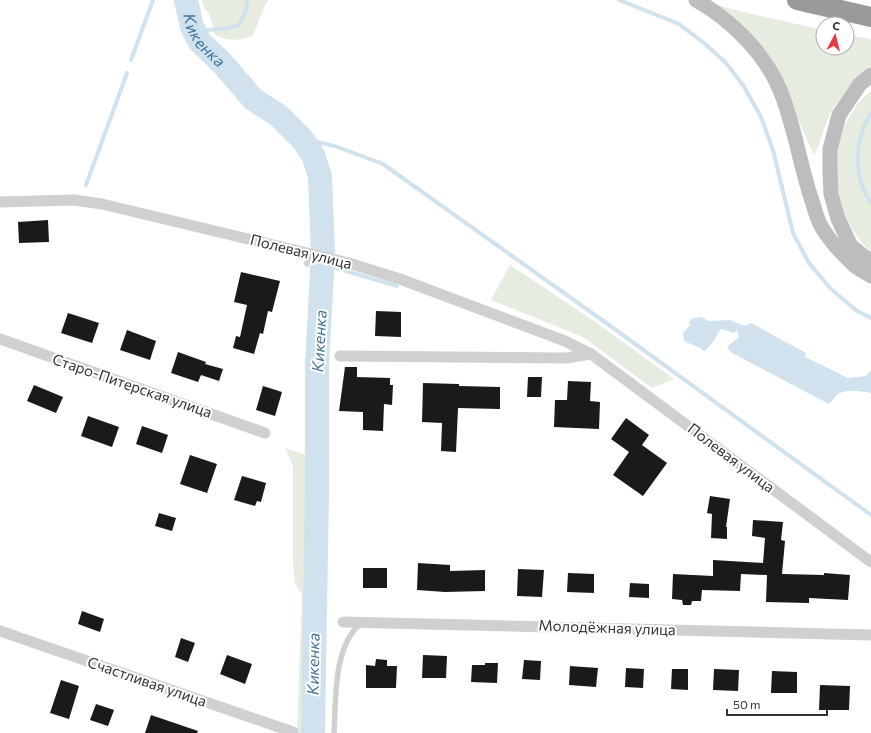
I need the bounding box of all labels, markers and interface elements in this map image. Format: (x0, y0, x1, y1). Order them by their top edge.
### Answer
water label: Кикенка (180, 11, 230, 70)
north arrow (815, 16, 855, 56)
text: С (832, 19, 841, 33)
street label: Полевая улица (249, 230, 354, 272)
water label: Кикенка (307, 309, 330, 373)
street label: Старо-Питерская улица (50, 349, 214, 421)
street label: Полевая улица (685, 419, 779, 496)
street label: Молодёжная улица (538, 616, 676, 638)
water label: Кикенка (302, 633, 323, 695)
street label: Счастливая улица (85, 652, 209, 710)
scale bar (727, 691, 827, 717)
text: 50 m (733, 697, 761, 711)

